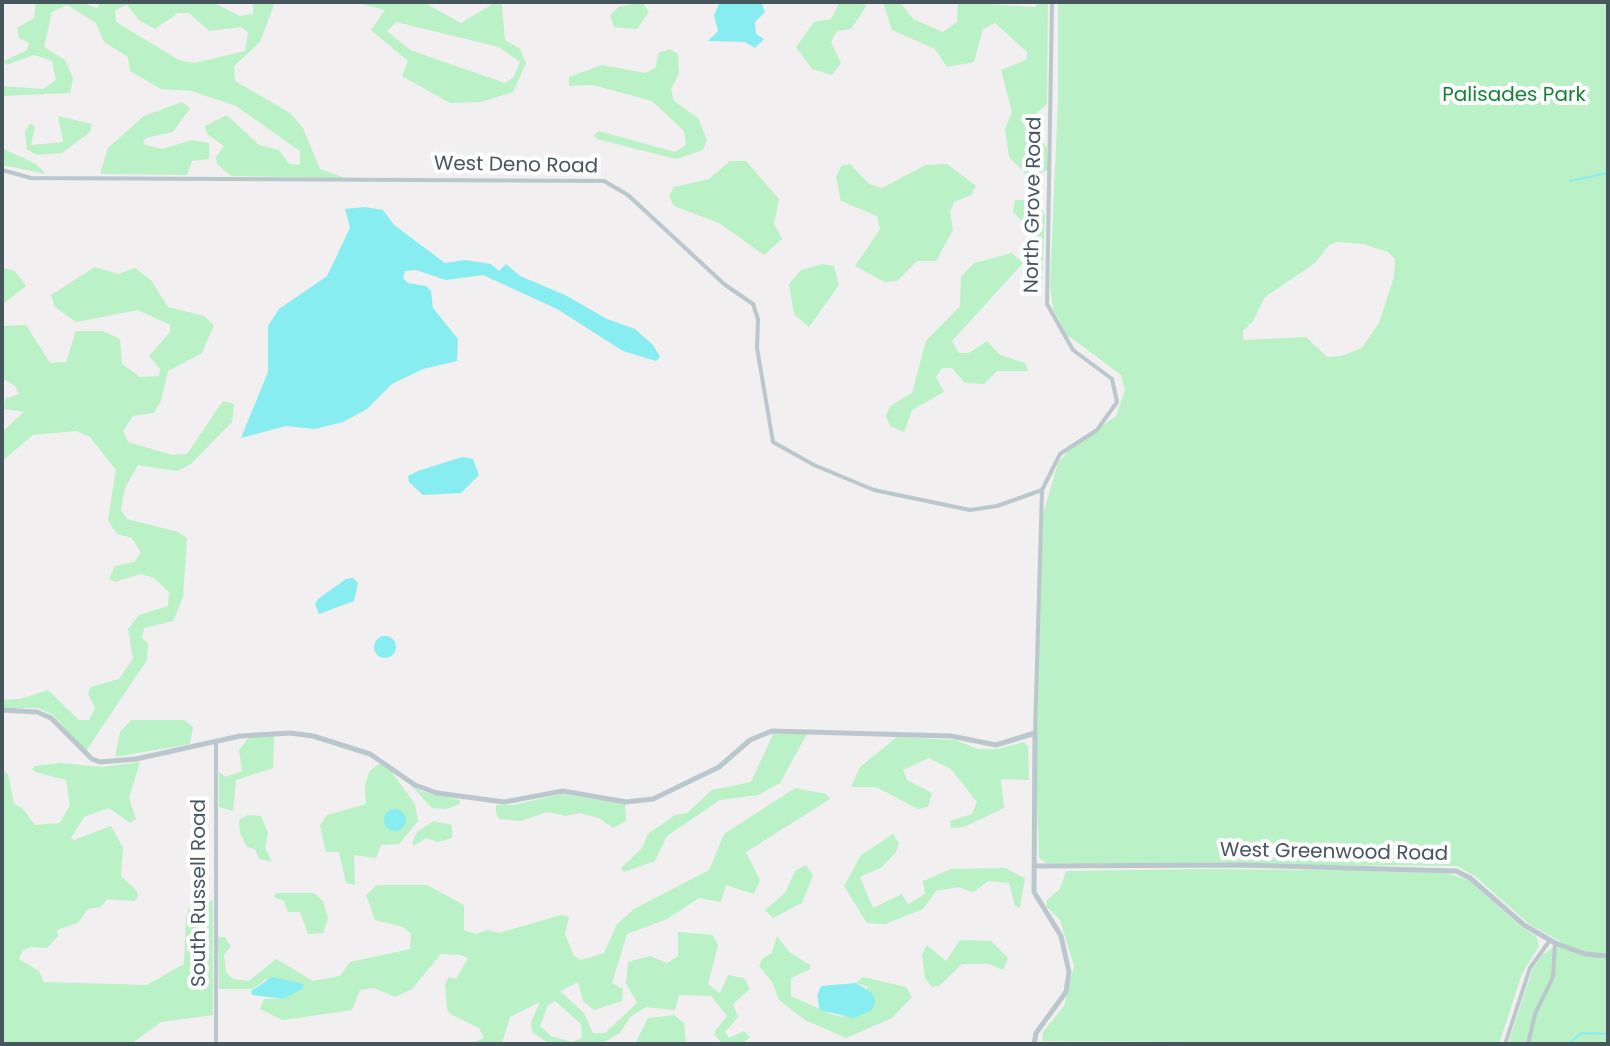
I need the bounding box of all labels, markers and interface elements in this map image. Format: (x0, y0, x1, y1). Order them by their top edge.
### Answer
park label: Palisades Park (1442, 84, 1586, 108)
street label: North Grove Road (1020, 117, 1048, 293)
street label: West Deno Road (434, 153, 598, 179)
street label: South Russell Road (188, 799, 212, 987)
street label: West Greenwood Road (1220, 839, 1448, 867)

